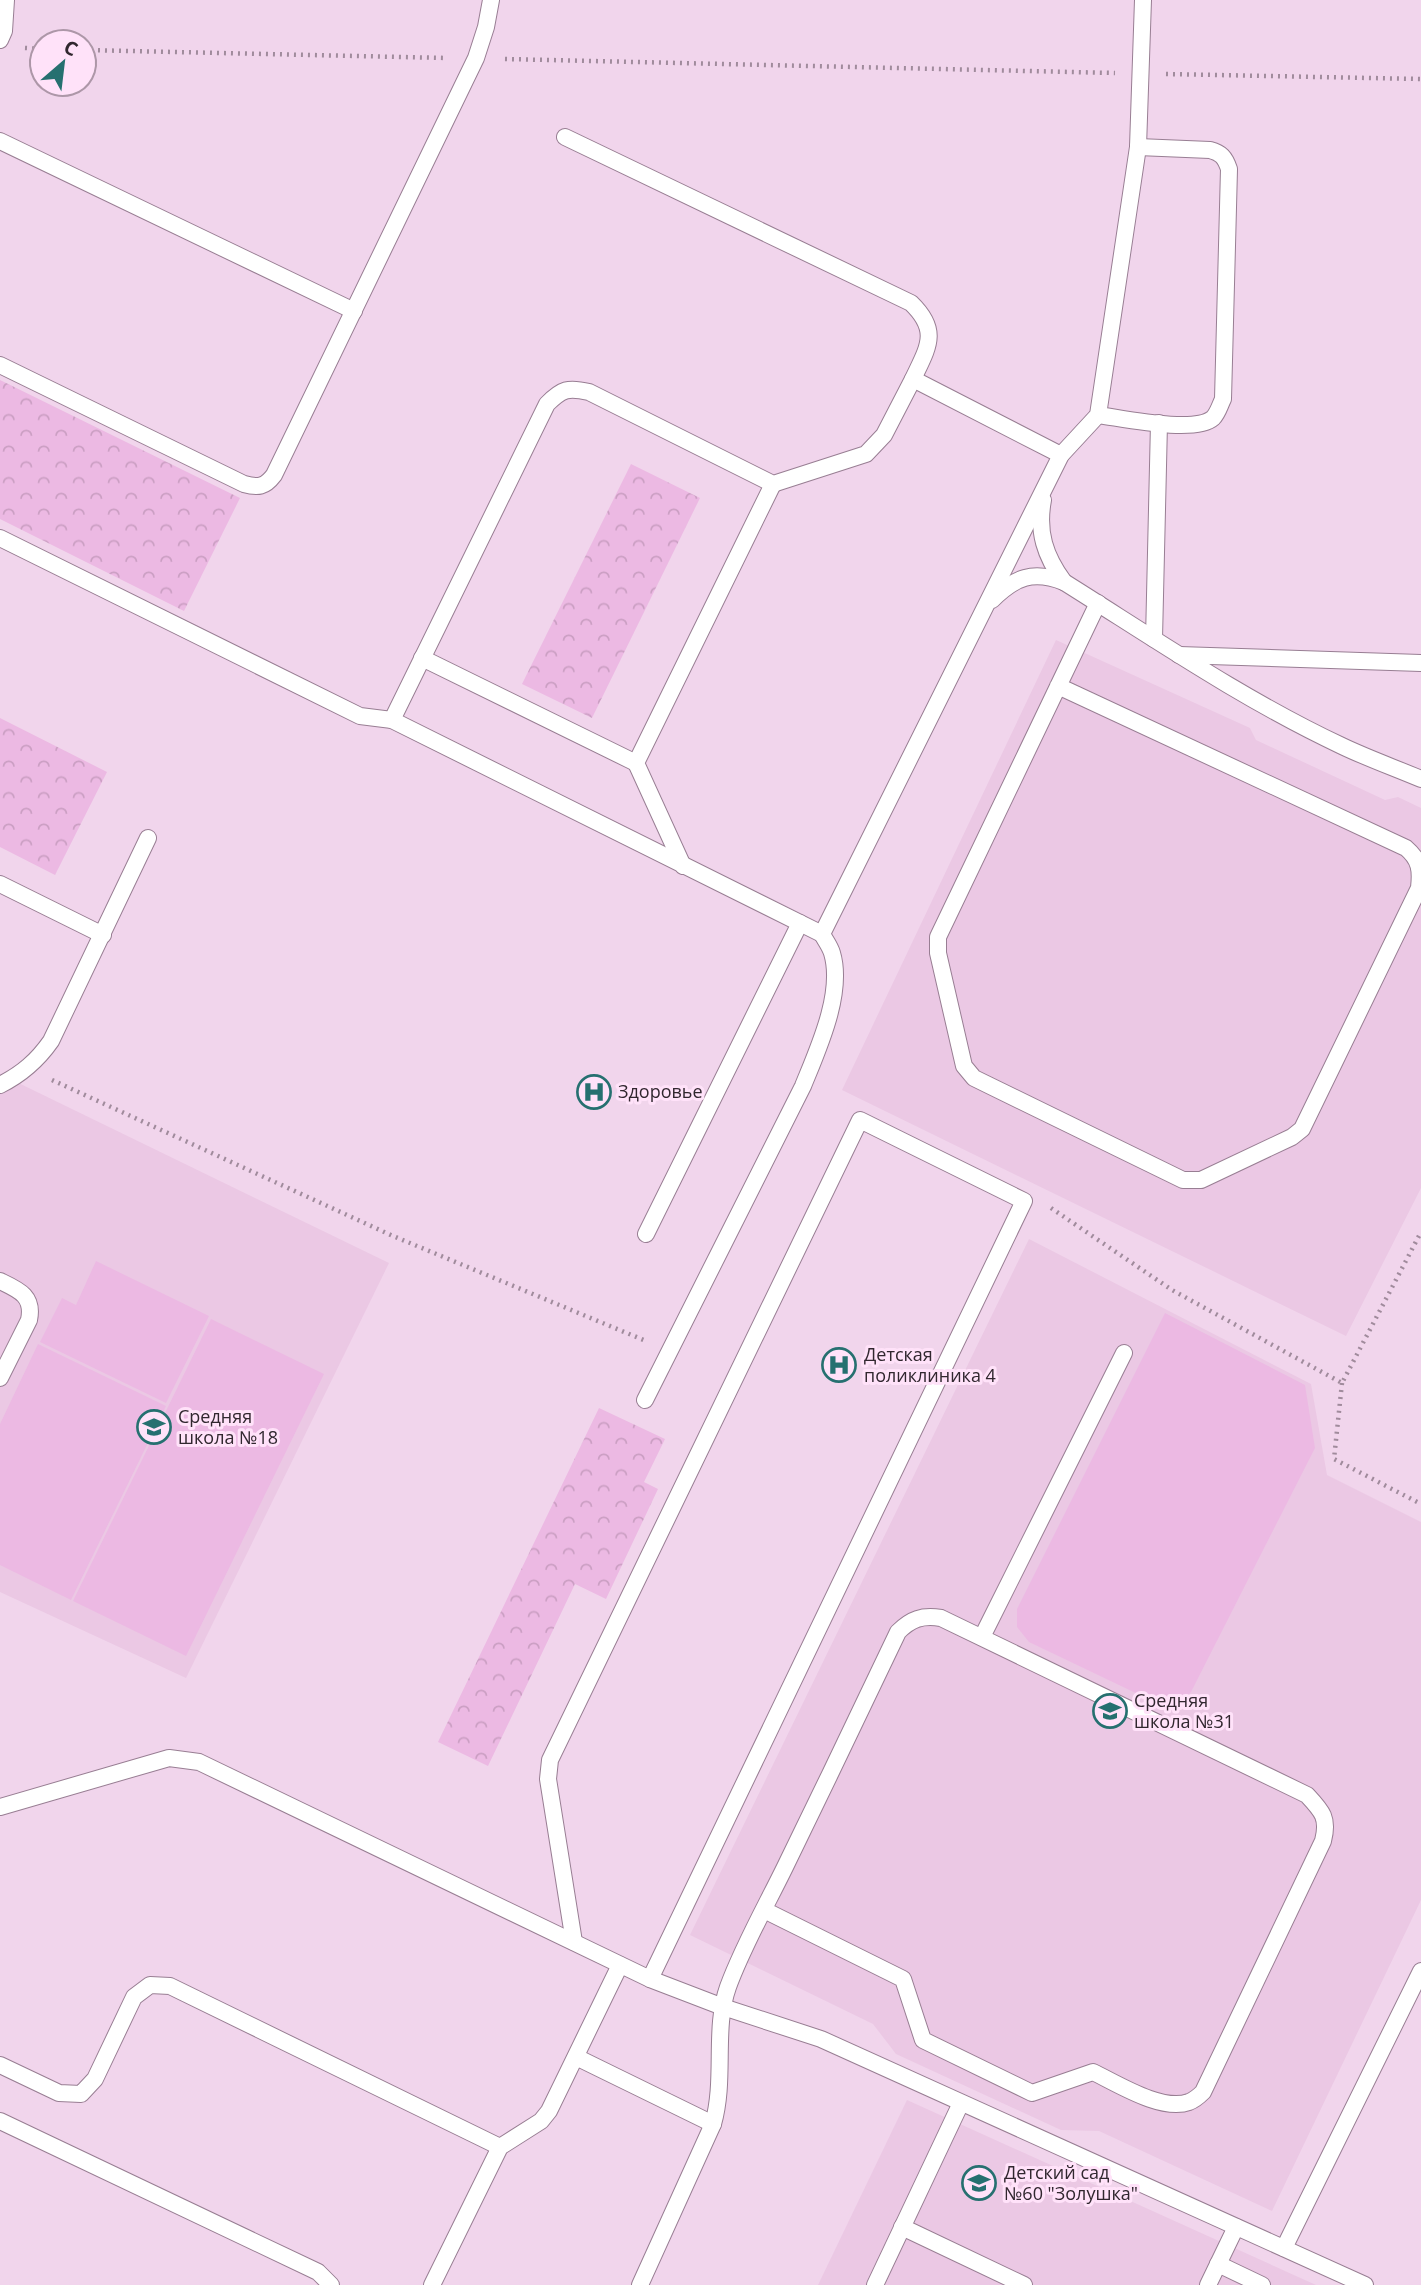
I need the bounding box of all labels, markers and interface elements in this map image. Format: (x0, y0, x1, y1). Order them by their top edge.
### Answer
north arrow (28, 28, 98, 98)
text: С (60, 34, 82, 62)
hospital icon: Здоровье (575, 1073, 613, 1111)
place label: Здоровье (618, 1079, 703, 1103)
place label: Детская поликлиника 4 (864, 1342, 996, 1387)
hospital icon: Детская поликлиника 4 (820, 1346, 858, 1384)
place label: Средняя школа №18 (178, 1404, 278, 1449)
school or university icon: Средняя школа №18 (135, 1408, 173, 1446)
place label: Средняя школа №31 (1134, 1688, 1234, 1733)
school or university icon: Средняя школа №31 (1091, 1692, 1129, 1730)
place label: Детский сад №60 "Золушка" (1004, 2160, 1138, 2205)
school or university icon: Детский сад №60 "Золушка" (960, 2164, 998, 2202)

